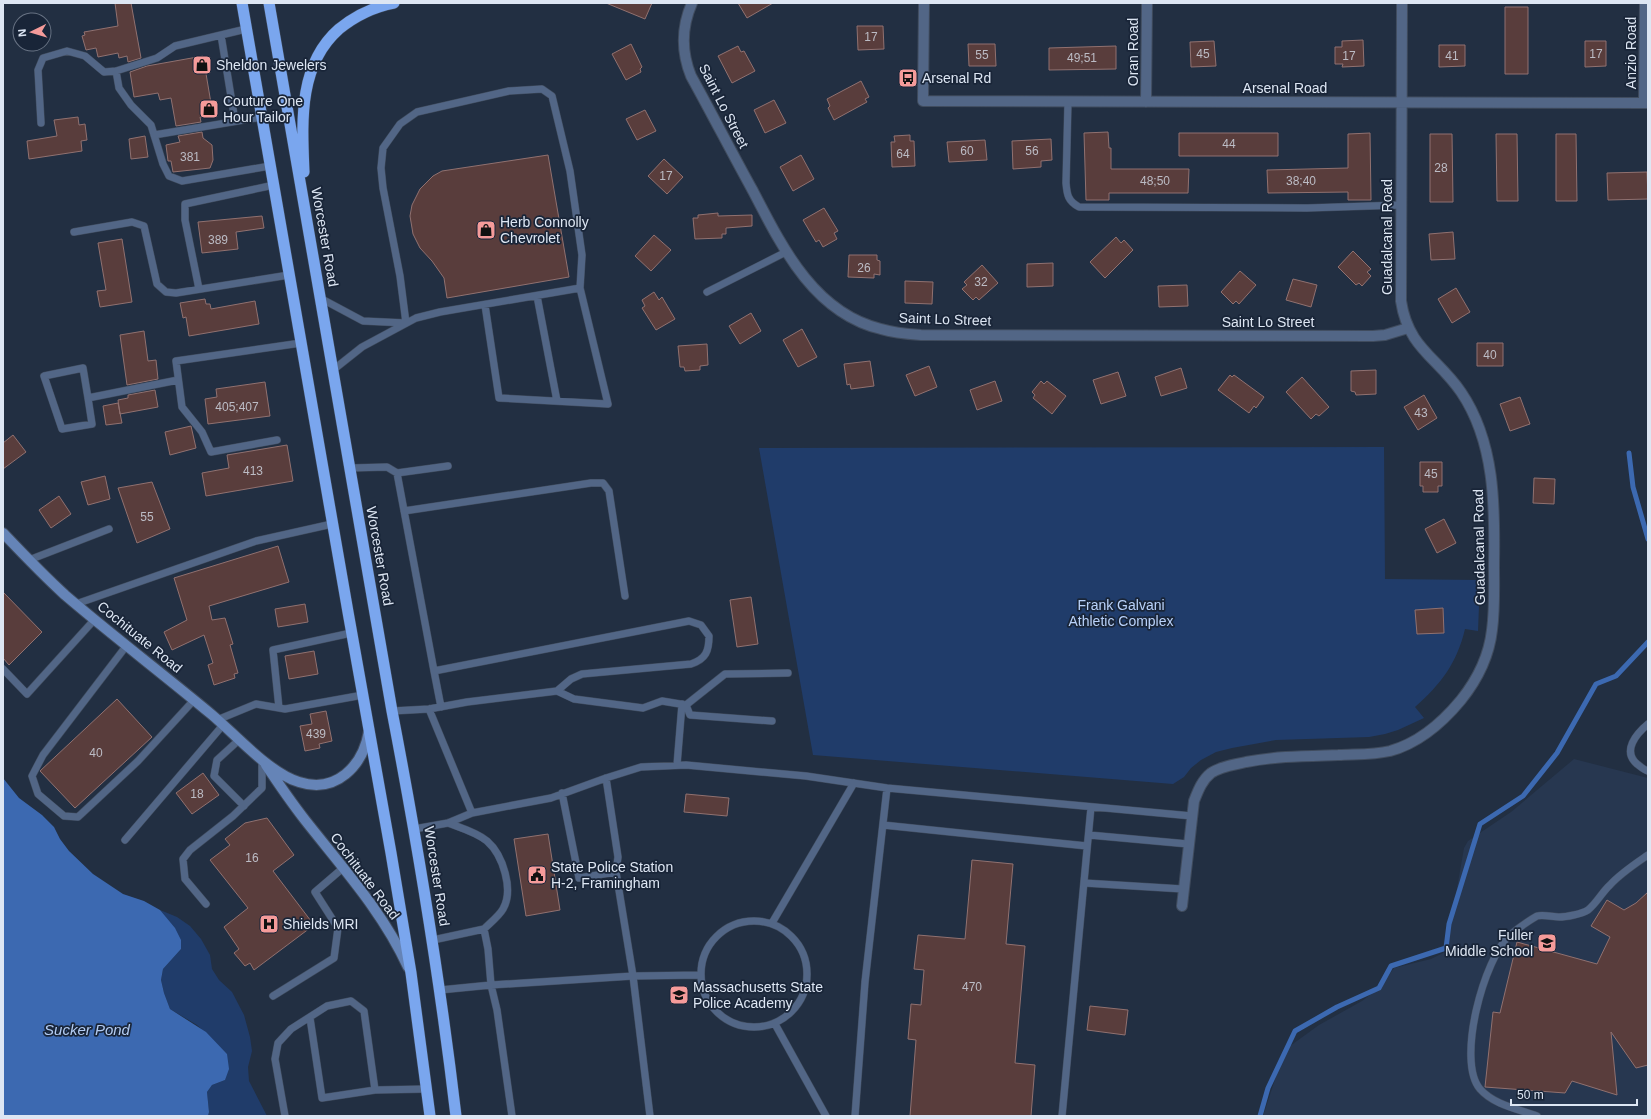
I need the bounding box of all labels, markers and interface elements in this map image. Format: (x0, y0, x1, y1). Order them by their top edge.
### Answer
north arrow (12, 12, 52, 52)
street label: Anzio Road (1623, 17, 1639, 89)
street label: Oran Road (1125, 18, 1141, 86)
text: N (16, 28, 28, 37)
house number: 17 (864, 30, 878, 44)
house number: 45 (1196, 47, 1210, 61)
house number: 17 (1589, 47, 1603, 61)
house number: 55 (975, 48, 989, 62)
house number: 17 (1342, 49, 1356, 63)
house number: 41 (1445, 49, 1459, 63)
house number: 49;51 (1067, 51, 1097, 65)
shop icon: Sheldon Jewelers (191, 54, 213, 76)
place label: Sheldon Jewelers (216, 57, 327, 73)
street label: Saint Lo Street (696, 61, 752, 151)
bus stop icon: Arsenal Rd (897, 67, 919, 89)
place label: Arsenal Rd (922, 70, 991, 86)
street label: Arsenal Road (1243, 80, 1327, 96)
place label: Couture One Hour Tailor (223, 93, 303, 125)
shop icon: Couture One Hour Tailor (198, 98, 220, 120)
house number: 44 (1222, 137, 1236, 151)
house number: 60 (960, 144, 974, 158)
house number: 56 (1025, 144, 1039, 158)
house number: 64 (896, 147, 910, 161)
house number: 381 (180, 150, 200, 164)
house number: 28 (1434, 161, 1448, 175)
house number: 17 (659, 169, 673, 183)
house number: 48;50 (1140, 174, 1170, 188)
house number: 38;40 (1286, 174, 1316, 188)
street label: Guadalcanal Road (1379, 179, 1395, 295)
street label: Worcester Road (308, 186, 342, 288)
place label: Herb Connolly Chevrolet (500, 214, 589, 246)
shop icon: Herb Connolly Chevrolet (475, 219, 497, 241)
house number: 389 (208, 233, 228, 247)
house number: 26 (857, 261, 871, 275)
house number: 32 (974, 275, 988, 289)
street label: Saint Lo Street (898, 309, 992, 329)
street label: Saint Lo Street (1222, 314, 1314, 330)
house number: 40 (1483, 348, 1497, 362)
house number: 405;407 (215, 400, 259, 414)
house number: 43 (1414, 406, 1428, 420)
house number: 413 (243, 464, 263, 478)
house number: 45 (1424, 467, 1438, 481)
street label: Guadalcanal Road (1470, 489, 1488, 605)
street label: Worcester Road (363, 505, 397, 607)
house number: 55 (140, 510, 154, 524)
park label: Frank Galvani Athletic Complex (1068, 597, 1174, 629)
street label: Cochituate Road (94, 598, 186, 676)
house number: 439 (306, 727, 326, 741)
house number: 40 (89, 746, 103, 760)
house number: 18 (190, 787, 204, 801)
street label: Worcester Road (421, 825, 453, 927)
street label: Cochituate Road (327, 830, 403, 922)
house number: 16 (245, 851, 259, 865)
place label: State Police Station H-2, Framingham (551, 859, 673, 891)
public building icon: State Police Station H-2, Framingham (526, 864, 548, 886)
hospital icon: Shields MRI (258, 913, 280, 935)
place label: Shields MRI (283, 916, 358, 932)
place label: Fuller Middle School (1445, 927, 1533, 959)
school or university icon: Fuller Middle School (1536, 932, 1558, 954)
place label: Massachusetts State Police Academy (693, 979, 823, 1011)
house number: 470 (962, 980, 982, 994)
school or university icon: Massachusetts State Police Academy (668, 984, 690, 1006)
water label: Sucker Pond (44, 1021, 131, 1038)
scale bar (1511, 1081, 1637, 1107)
text: 50 m (1517, 1088, 1544, 1102)

